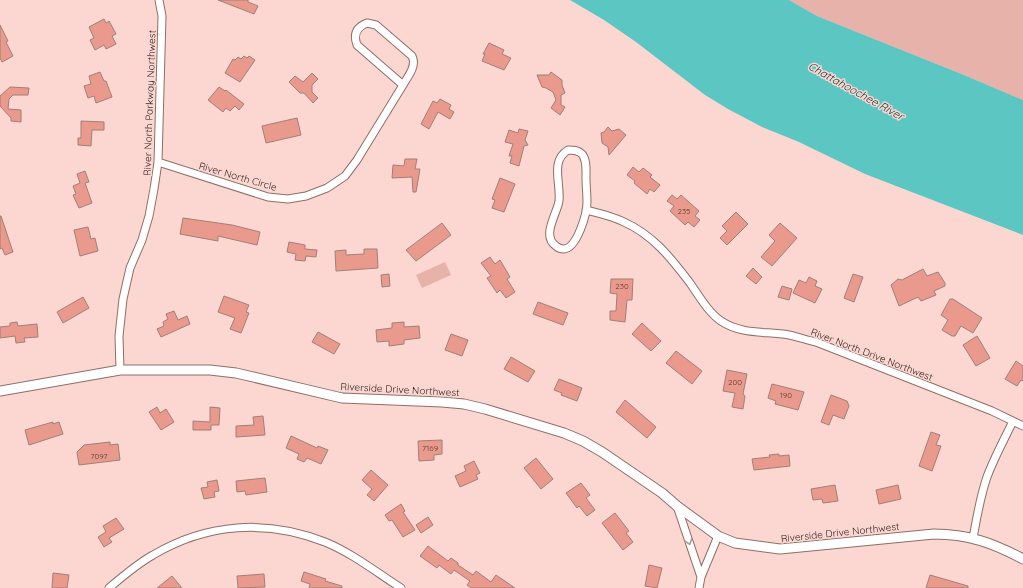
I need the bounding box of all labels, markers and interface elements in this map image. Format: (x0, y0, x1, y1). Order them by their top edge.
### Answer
street label: River North Parkway Northwest (140, 29, 159, 176)
water label: Chattahoochee River (806, 59, 908, 124)
street label: River North Circle (197, 159, 279, 194)
house number: 235 (678, 206, 690, 216)
house number: 230 (615, 281, 629, 291)
street label: River North Drive Northwest (809, 325, 935, 384)
house number: 200 (728, 377, 742, 387)
street label: Riverside Drive Northwest (340, 380, 460, 399)
house number: 190 (780, 390, 792, 400)
house number: 7169 (422, 443, 439, 453)
house number: 7097 (90, 451, 108, 461)
street label: Riverside Drive Northwest (780, 520, 901, 545)
one-way arrow (685, 538, 693, 545)

